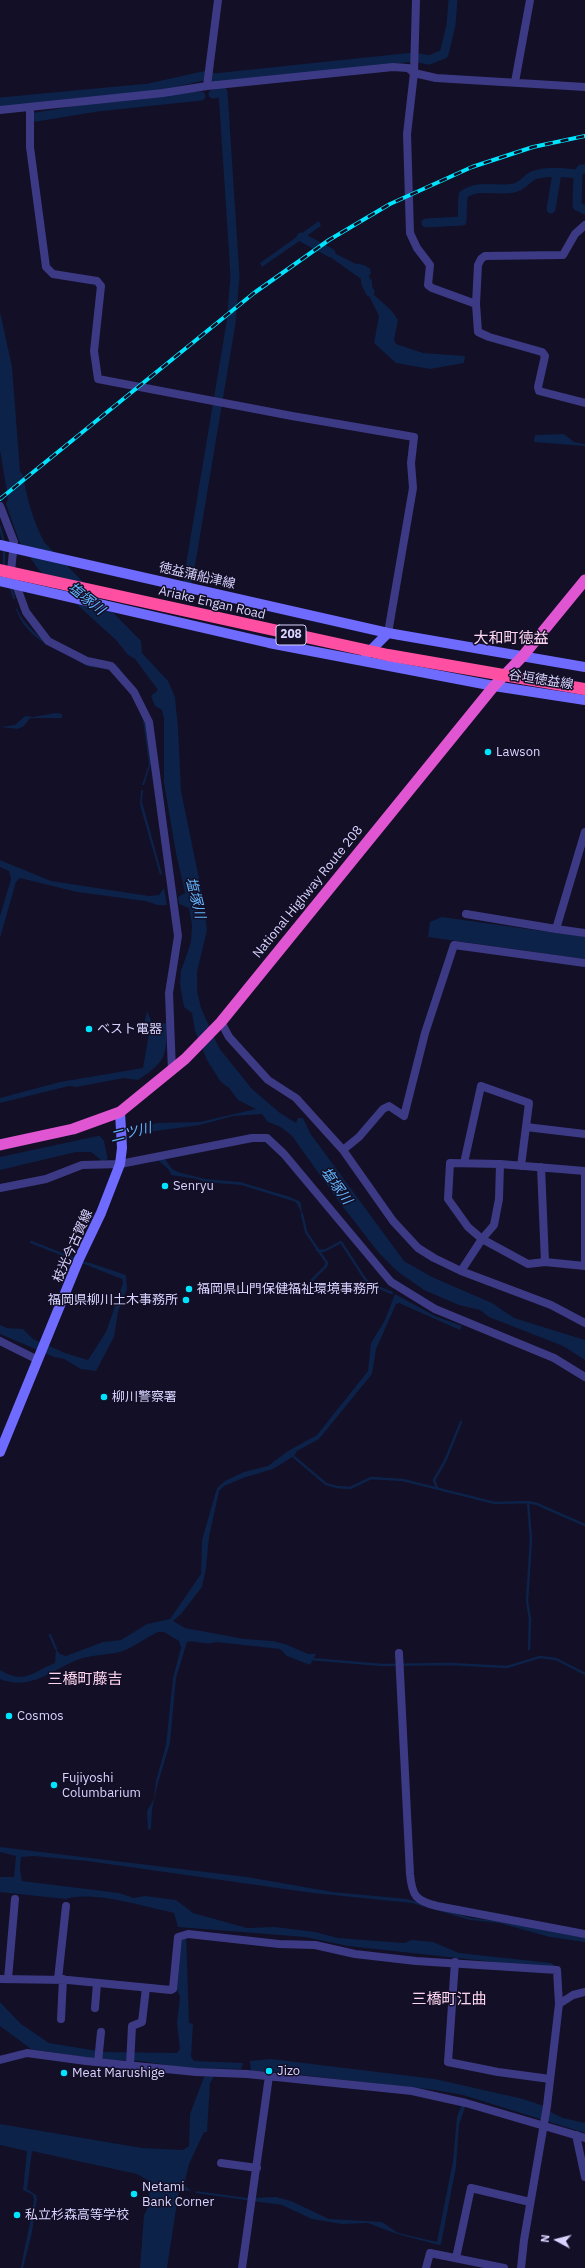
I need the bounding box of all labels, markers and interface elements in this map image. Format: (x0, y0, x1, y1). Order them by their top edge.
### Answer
street label: 徳益蒲船津線 (157, 560, 237, 592)
water label: 塩塚川 (64, 579, 108, 619)
street label: Ariake Engan Road (157, 583, 267, 623)
road number: 208 (276, 625, 306, 645)
district label: 大和町徳益 (474, 630, 548, 648)
street label: 谷垣徳益線 (508, 667, 574, 693)
place label: Lawson (496, 744, 540, 760)
marker: Lawson (483, 747, 493, 757)
street label: National Highway Route 208 (250, 823, 366, 961)
water label: 塩塚川 (182, 876, 208, 920)
place label: ベスト電器 (97, 1021, 162, 1037)
marker: ベスト電器 (84, 1024, 94, 1034)
water label: 二ツ川 (109, 1120, 153, 1146)
water label: 塩塚川 (317, 1164, 355, 1208)
place label: Senryu (173, 1178, 214, 1194)
marker: Senryu (160, 1181, 170, 1191)
street label: 枝光今古賀線 (50, 1207, 96, 1285)
place label: 福岡県山門保健福祉環境事務所 (197, 1281, 379, 1297)
marker: 福岡県山門保健福祉環境事務所 (184, 1284, 194, 1294)
place label: 福岡県柳川土木事務所 (48, 1292, 178, 1308)
marker: 福岡県柳川土木事務所 (181, 1295, 191, 1305)
place label: 柳川警察署 (112, 1389, 177, 1405)
marker: 柳川警察署 (99, 1392, 109, 1402)
district label: 三橋町藤吉 (48, 1671, 122, 1689)
place label: Cosmos (17, 1708, 64, 1724)
marker: Cosmos (4, 1711, 14, 1721)
place label: Fujiyoshi Columbarium (62, 1770, 141, 1801)
marker: Fujiyoshi Columbarium (49, 1780, 59, 1790)
district label: 三橋町江曲 (412, 1991, 486, 2009)
place label: Jizo (277, 2063, 300, 2079)
place label: Meat Marushige (72, 2065, 165, 2081)
marker: Jizo (264, 2066, 274, 2076)
marker: Meat Marushige (59, 2068, 69, 2078)
place label: Netami Bank Corner (142, 2179, 214, 2210)
marker: Netami Bank Corner (129, 2189, 139, 2199)
place label: 私立杉森高等学校 (25, 2207, 129, 2223)
marker: 私立杉森高等学校 (12, 2210, 22, 2220)
north arrow (537, 2220, 577, 2260)
text: N (538, 2234, 553, 2243)

